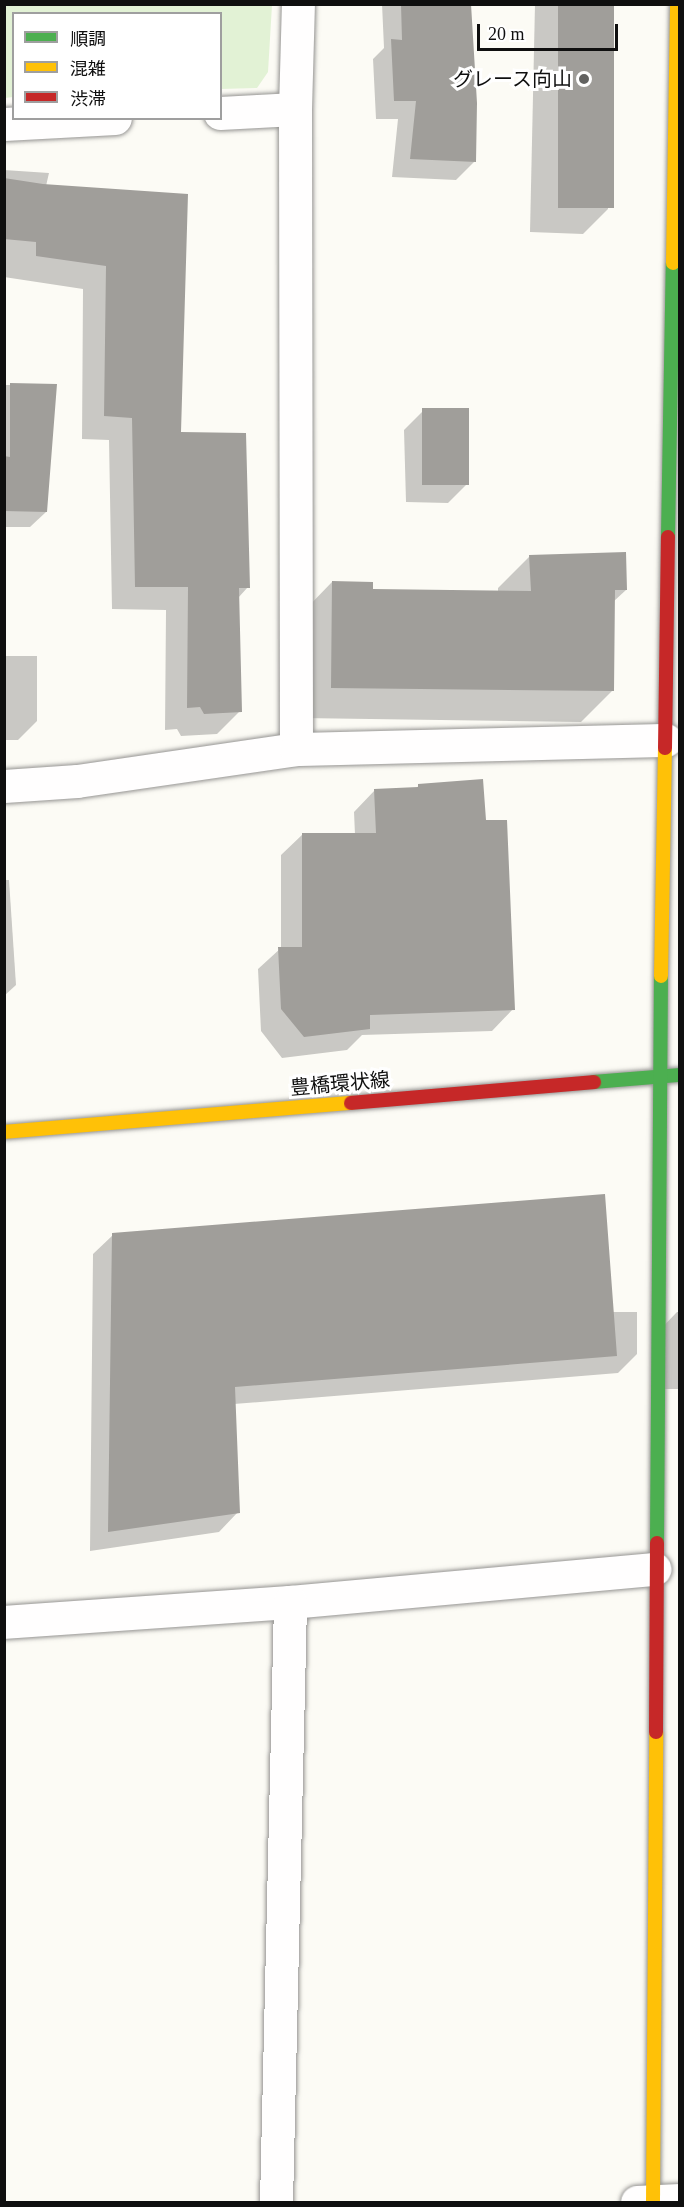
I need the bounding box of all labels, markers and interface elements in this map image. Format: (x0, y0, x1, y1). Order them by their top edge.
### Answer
legend (12, 12, 222, 120)
scale bar (480, 12, 621, 50)
text: 20 m (488, 24, 525, 44)
text: 順調 (70, 29, 106, 49)
text: 混雑 (70, 59, 106, 79)
place label: グレース向山 (452, 67, 572, 91)
marker: グレース向山 (577, 72, 591, 86)
text: 渋滞 (70, 89, 106, 109)
street label: 豊橋環状線 (289, 1068, 391, 1100)

